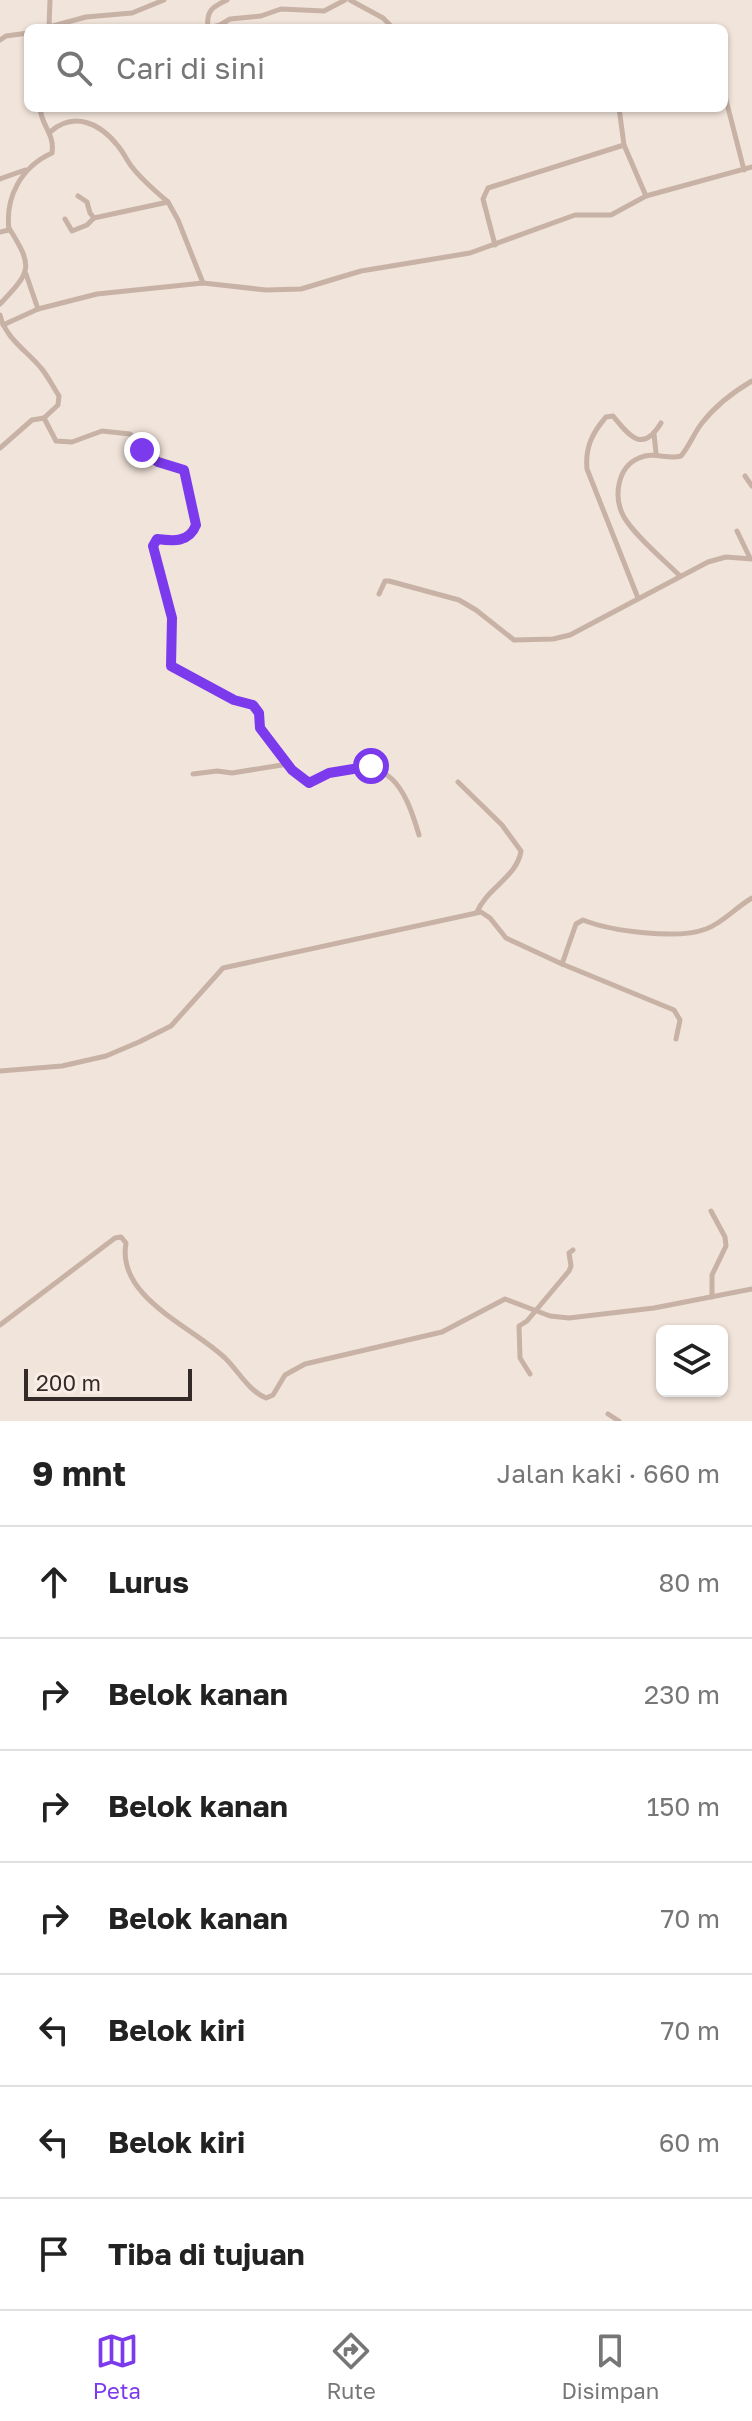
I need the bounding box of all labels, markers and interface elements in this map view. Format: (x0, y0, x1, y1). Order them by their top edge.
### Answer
search box (24, 24, 728, 112)
icon: search (52, 46, 96, 90)
text: Cari di sini (116, 50, 265, 86)
route end (124, 432, 160, 468)
route start (353, 748, 389, 784)
map controls (656, 1325, 728, 1397)
button: layers (656, 1325, 728, 1397)
scale bar (24, 1365, 192, 1401)
text: 200 m (36, 1369, 101, 1396)
text: 9 mnt (32, 1453, 126, 1493)
text: Jalan kaki · 660 m (497, 1458, 720, 1489)
icon: ahead (32, 1560, 76, 1604)
text: Lurus (108, 1564, 189, 1600)
text: 80 m (659, 1567, 720, 1598)
icon: right (32, 1672, 76, 1716)
text: Belok kanan (108, 1676, 288, 1712)
text: 230 m (644, 1679, 720, 1710)
icon: right (32, 1784, 76, 1828)
text: Belok kanan (108, 1788, 288, 1824)
text: 150 m (647, 1791, 720, 1822)
icon: right (32, 1896, 76, 1940)
text: Belok kanan (108, 1900, 288, 1936)
text: 70 m (661, 1903, 720, 1934)
icon: left (32, 2008, 76, 2052)
text: Belok kiri (108, 2012, 245, 2048)
text: 70 m (661, 2015, 720, 2046)
icon: left (32, 2120, 76, 2164)
text: Belok kiri (108, 2124, 245, 2160)
text: 60 m (659, 2127, 720, 2158)
icon: arrive (32, 2232, 76, 2276)
text: Tiba di tujuan (108, 2236, 305, 2272)
tab: Peta (93, 2329, 141, 2404)
tab: Rute (326, 2329, 376, 2404)
tab: Disimpan (561, 2329, 659, 2404)

